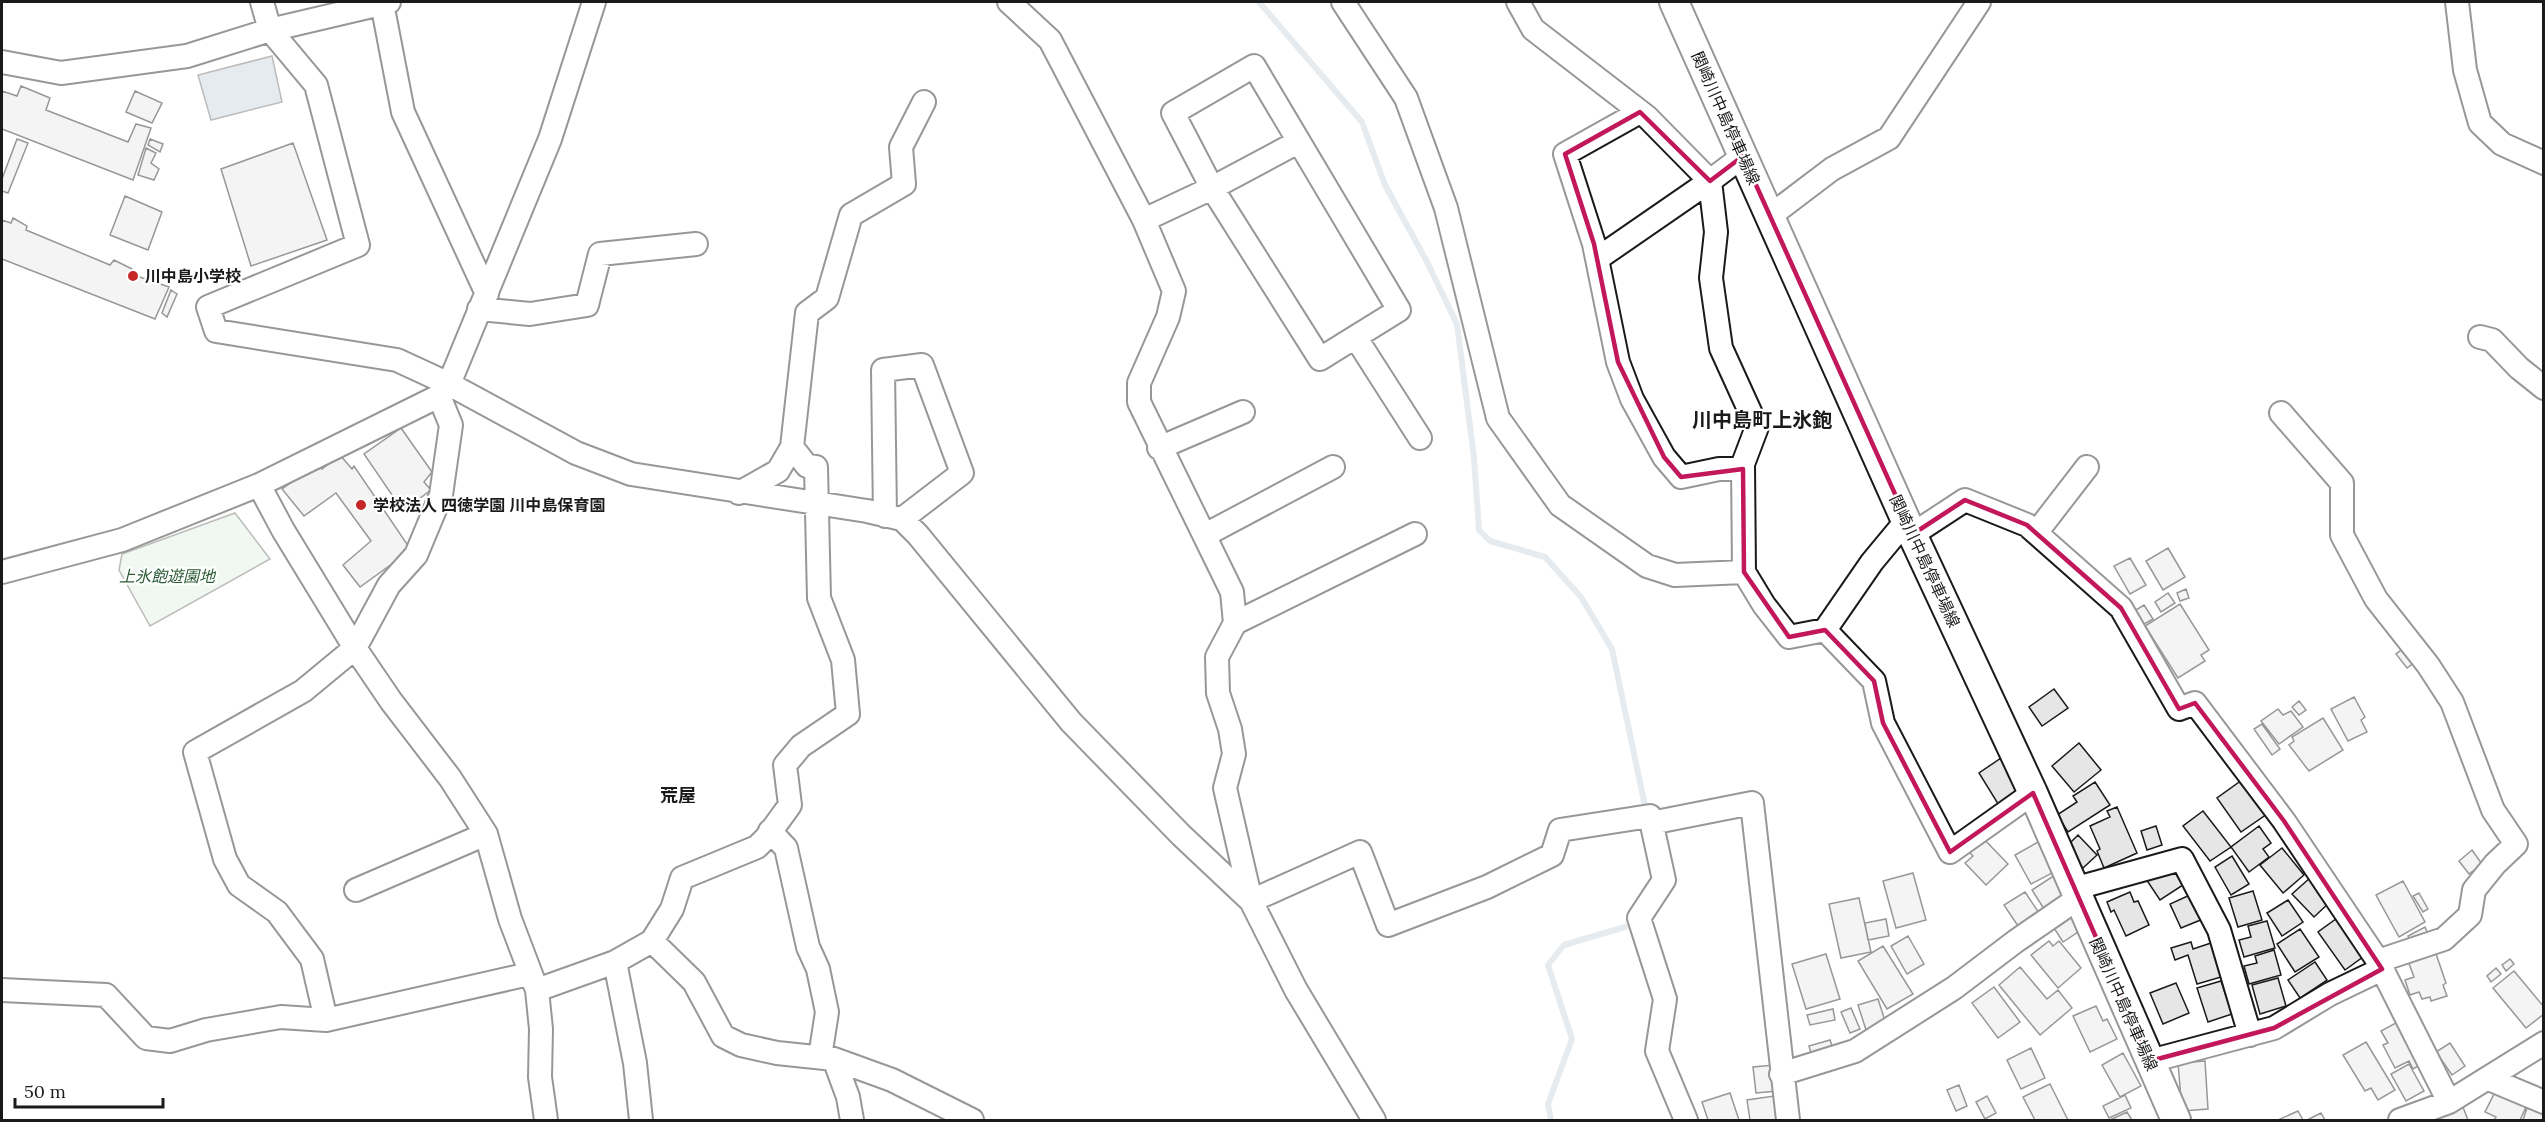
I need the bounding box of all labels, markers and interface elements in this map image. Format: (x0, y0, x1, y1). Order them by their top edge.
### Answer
street label: 関崎川中島停車場線 (1688, 48, 1764, 188)
place label: 川中島小学校 (145, 266, 241, 286)
marker: 川中島小学校 (126, 269, 140, 283)
district label: 川中島町上氷鉋 (1692, 407, 1832, 432)
street label: 関崎川中島停車場線 (1886, 492, 1964, 630)
place label: 学校法人 四徳学園 川中島保育園 (373, 495, 605, 515)
marker: 学校法人 四徳学園 川中島保育園 (354, 498, 368, 512)
park label: 上氷飽遊園地 (119, 566, 217, 586)
district label: 荒屋 (660, 784, 696, 807)
street label: 関崎川中島停車場線 (2086, 934, 2162, 1074)
scale bar (15, 1071, 164, 1109)
text: 50 m (24, 1080, 66, 1103)

